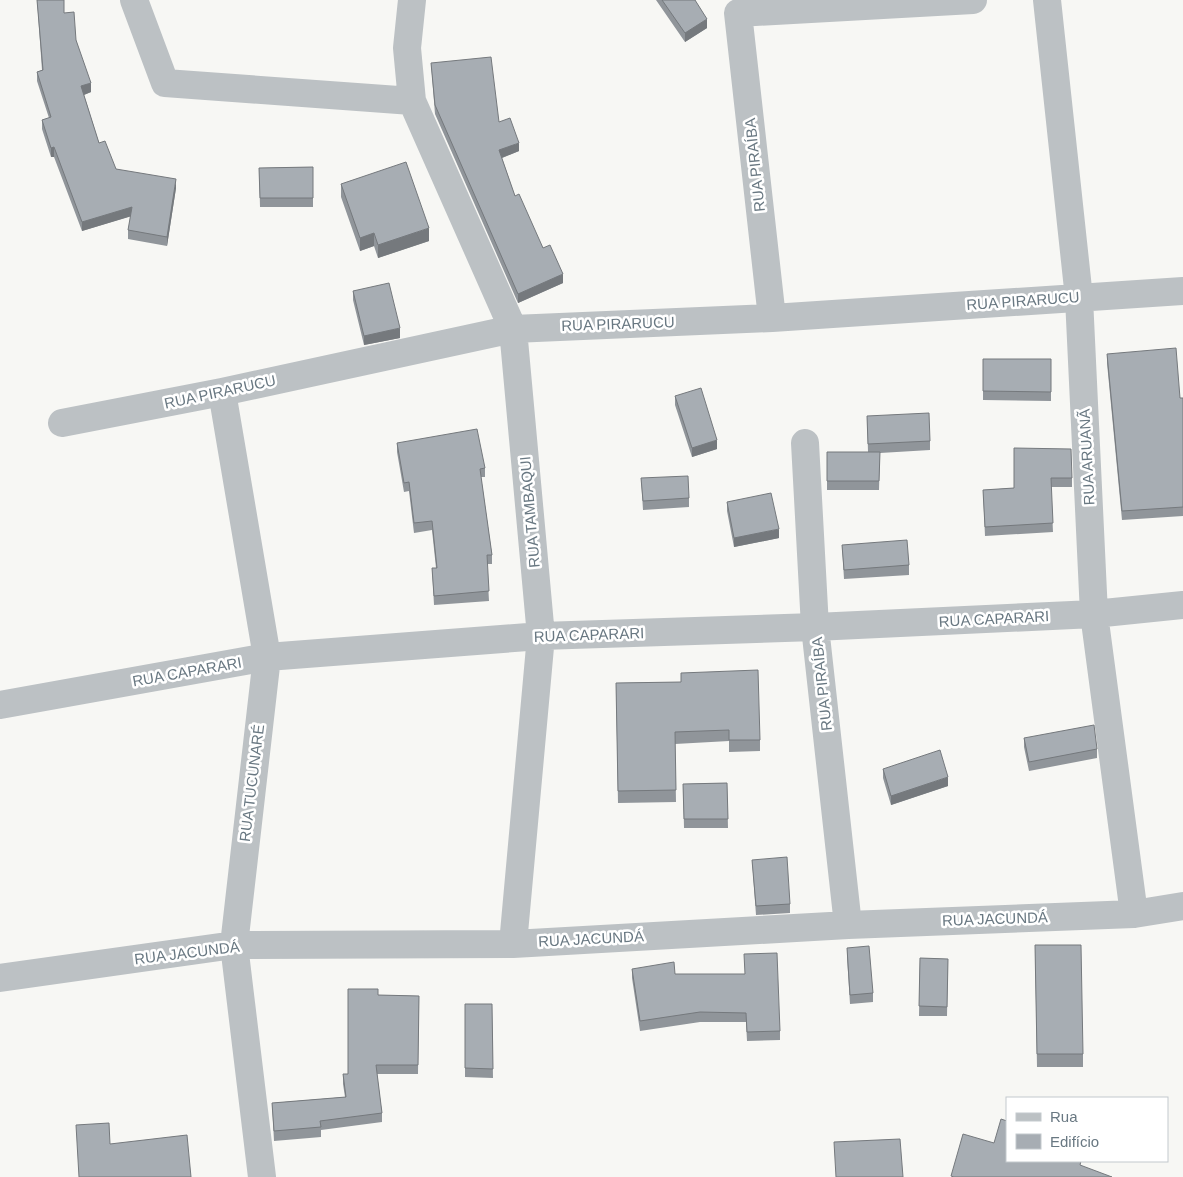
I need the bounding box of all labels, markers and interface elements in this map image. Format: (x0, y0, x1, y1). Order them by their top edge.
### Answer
street label: RUA PIRAÍBA (741, 117, 768, 213)
street label: RUA PIRARUCU (966, 288, 1080, 313)
street label: RUA PIRARUCU (561, 313, 675, 334)
street label: RUA PIRARUCU (163, 371, 277, 412)
street label: RUA ARUANÃ (1075, 408, 1098, 506)
street label: RUA TAMBAQUI (516, 456, 543, 569)
street label: RUA CAPARARI (938, 607, 1050, 630)
street label: RUA CAPARARI (533, 624, 645, 645)
street label: RUA PIRAÍBA (808, 636, 835, 732)
street label: RUA CAPARARI (131, 654, 243, 689)
street label: RUA TUCUNARÉ (236, 723, 267, 843)
street label: RUA JACUNDÁ (942, 908, 1048, 929)
street label: RUA JACUNDÁ (538, 927, 644, 950)
street label: RUA JACUNDÁ (133, 938, 241, 967)
legend (1006, 1097, 1168, 1162)
text: Rua (1050, 1108, 1078, 1125)
text: Edifício (1050, 1133, 1099, 1150)

